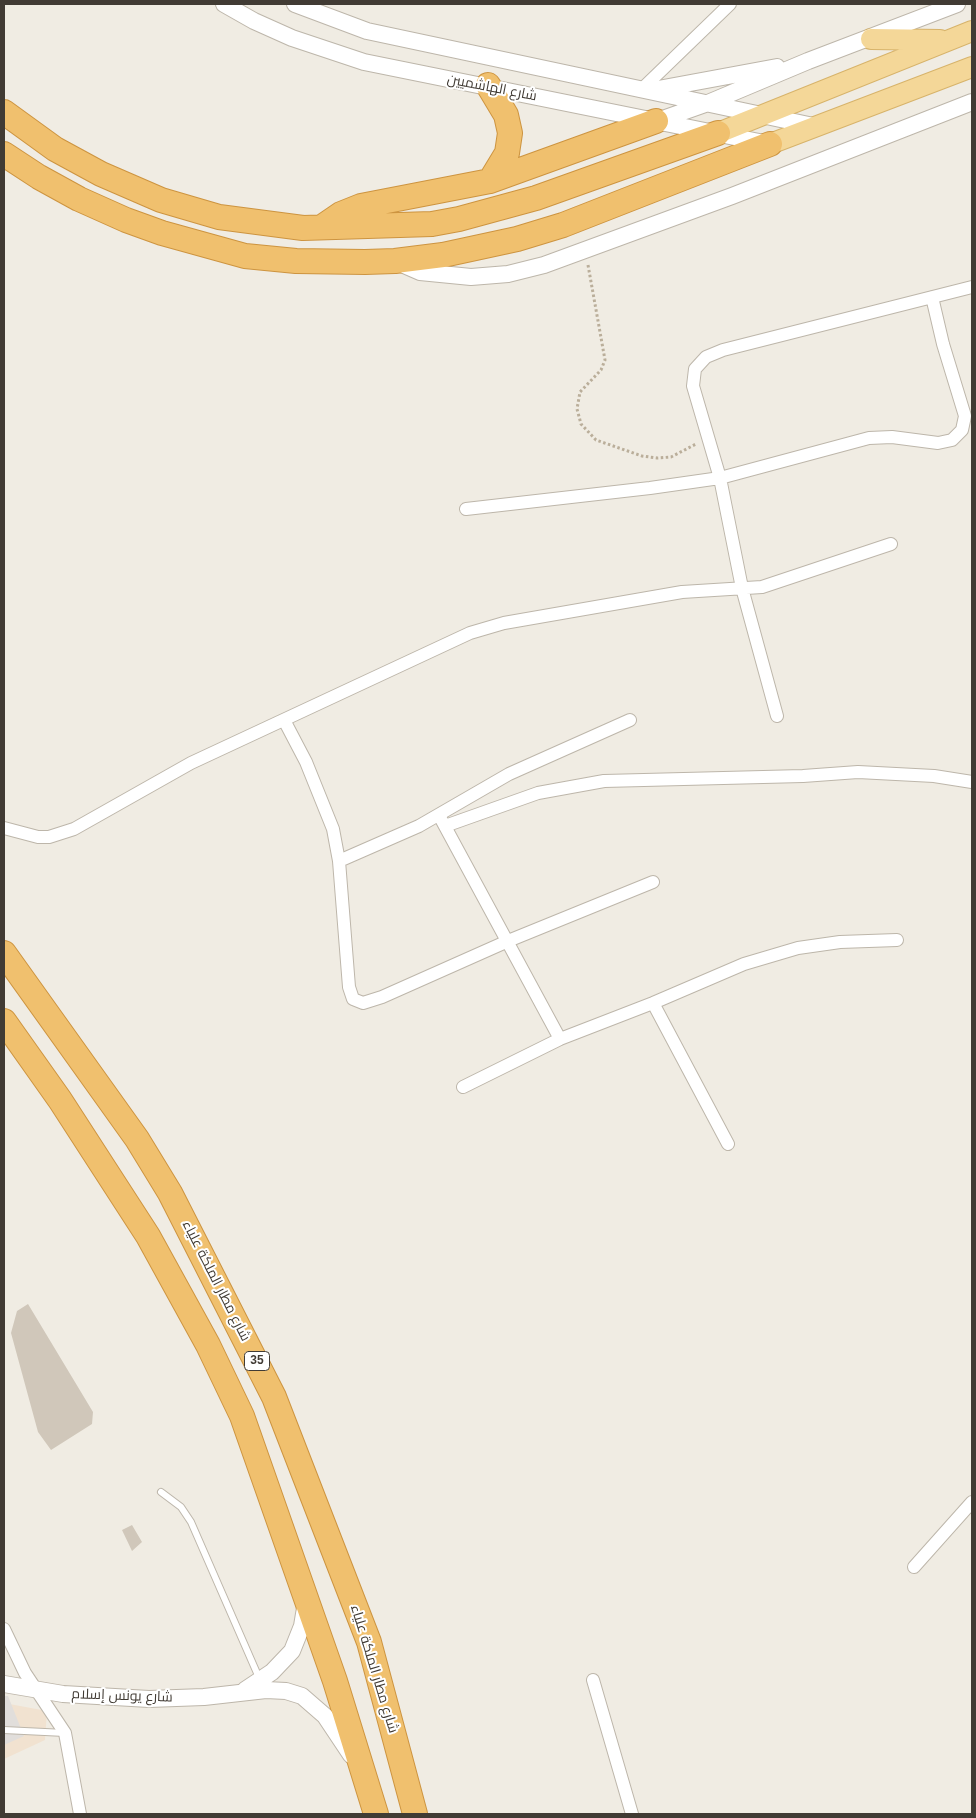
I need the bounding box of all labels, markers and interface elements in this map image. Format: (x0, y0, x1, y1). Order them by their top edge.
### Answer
street label: شارع الهاشميين (446, 71, 538, 105)
street label: شارع مطار الملكة علياء (178, 1218, 254, 1344)
road number: 35 (244, 1352, 270, 1370)
street label: شارع مطار الملكة علياء (346, 1603, 402, 1735)
street label: شارع يونس إسلام (71, 1686, 173, 1706)

